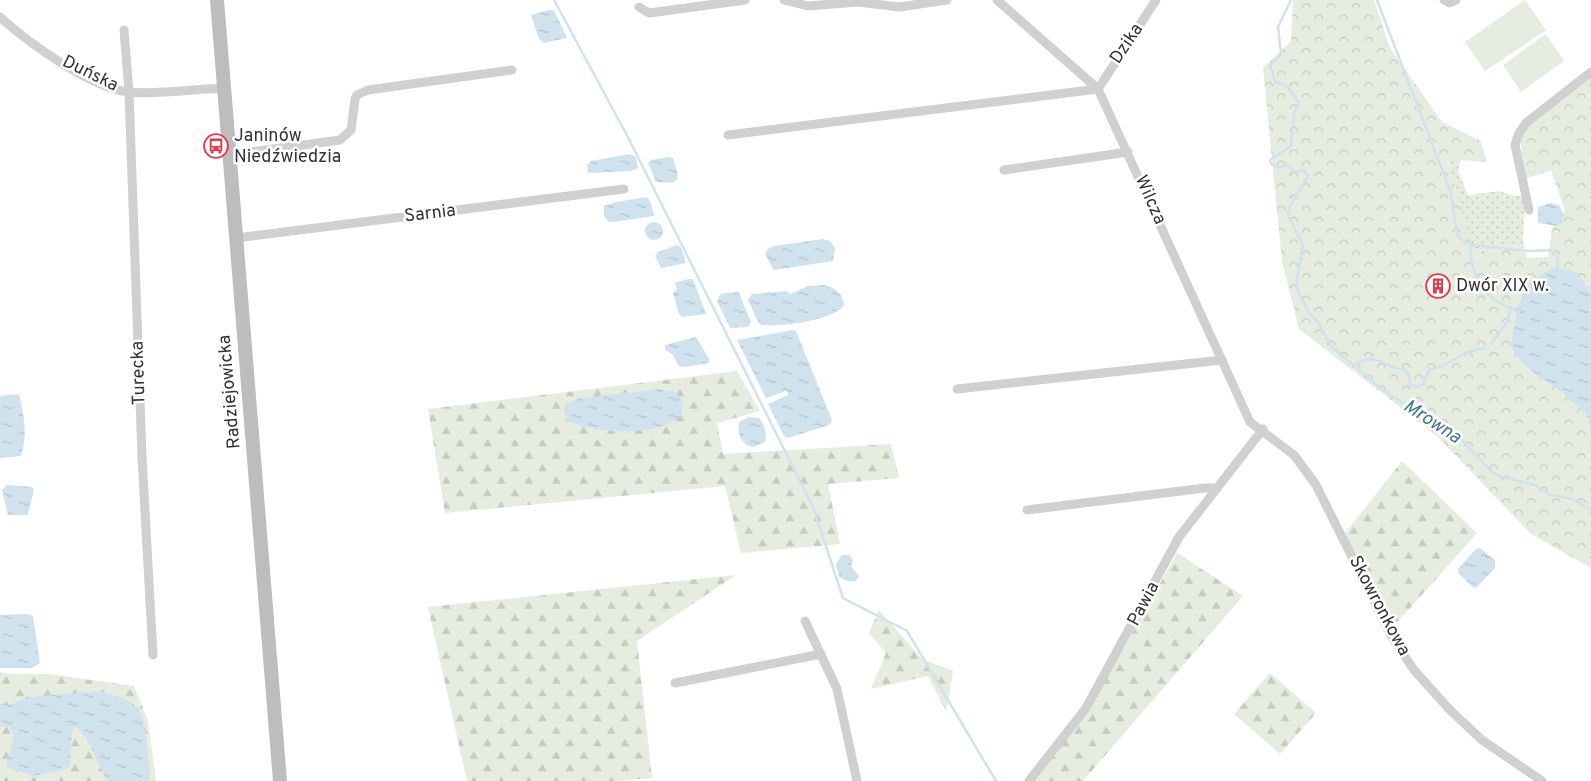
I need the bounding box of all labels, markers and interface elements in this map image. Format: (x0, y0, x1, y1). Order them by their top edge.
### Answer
street label: Dzika (1105, 19, 1149, 69)
street label: Duńska (58, 51, 122, 97)
place label: Janinów Niedźwiedzia (234, 125, 341, 169)
bus stop icon: Janinów Niedźwiedzia (203, 133, 229, 159)
street label: Wilcza (1129, 172, 1171, 228)
street label: Sarnia (403, 199, 457, 229)
building icon: Dwór XIX w. (1425, 273, 1451, 299)
place label: Dwór XIX w. (1456, 275, 1549, 298)
street label: Radziejowicka (214, 334, 246, 450)
street label: Turecka (126, 341, 152, 405)
water label: Mrowna (1398, 394, 1466, 450)
street label: Skowronkowa (1343, 552, 1415, 660)
street label: Pawia (1123, 578, 1165, 630)

